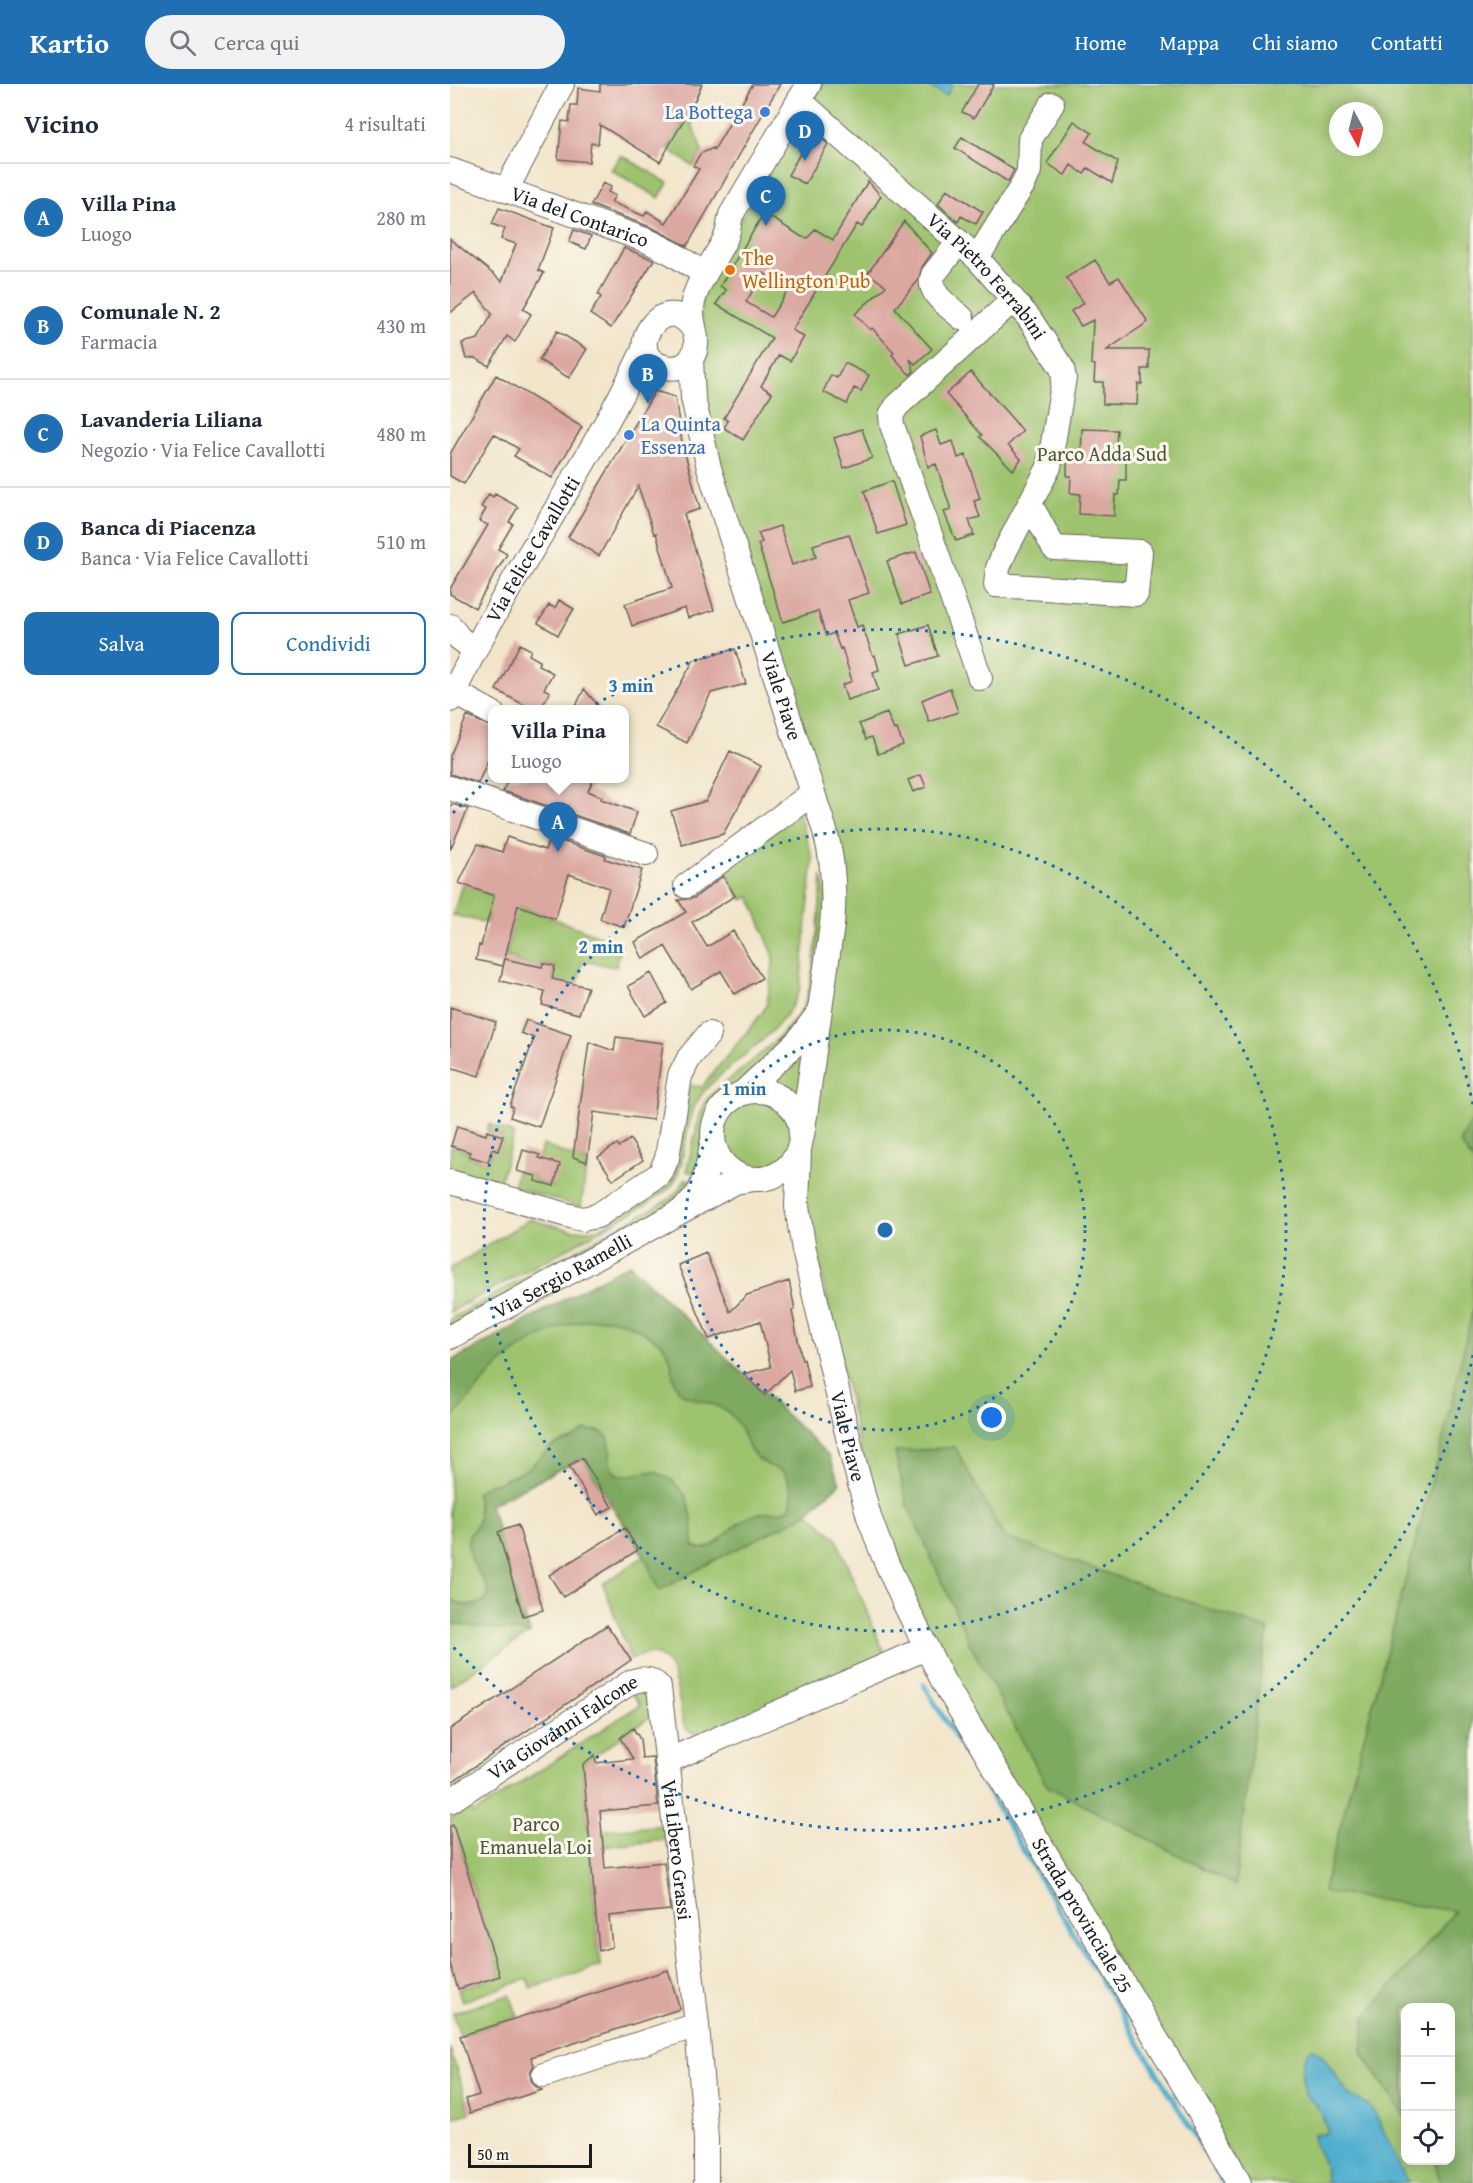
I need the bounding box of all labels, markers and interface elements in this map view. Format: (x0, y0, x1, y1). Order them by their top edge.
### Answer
search box (145, 15, 565, 69)
text: Kartio (30, 22, 109, 63)
icon: search (166, 26, 199, 59)
text: Cerca qui (214, 26, 300, 58)
text: Home (1075, 27, 1127, 58)
text: Mappa (1160, 27, 1219, 58)
text: Chi siamo (1252, 27, 1338, 58)
text: Contatti (1371, 27, 1443, 58)
place label: La Bottega (665, 97, 754, 126)
north arrow (1329, 102, 1383, 156)
text: Vicino (24, 104, 99, 143)
marker: La Bottega (758, 105, 772, 119)
text: 4 risultati (345, 109, 426, 138)
pin: D (786, 112, 824, 161)
pin: C (746, 176, 786, 226)
street label: Via del Contarico (507, 178, 653, 254)
text: Villa Pina (81, 187, 176, 219)
text: A (37, 203, 50, 232)
text: 280 m (376, 203, 426, 232)
street label: Via Pietro Ferrabini (921, 205, 1054, 345)
text: Luogo (81, 219, 132, 248)
place label: The Wellington Pub (742, 243, 870, 295)
marker: The Wellington Pub (723, 263, 737, 277)
text: Comunale N. 2 (81, 295, 221, 327)
text: B (37, 311, 50, 340)
text: 430 m (376, 311, 426, 340)
text: Farmacia (81, 327, 157, 356)
pin: B (628, 354, 668, 404)
text: Lavanderia Liliana (81, 403, 262, 435)
place label: La Quinta Essenza (641, 409, 721, 461)
text: C (38, 419, 49, 448)
text: 480 m (376, 419, 426, 448)
marker: La Quinta Essenza (622, 428, 636, 442)
text: Negozio · Via Felice Cavallotti (81, 435, 325, 464)
park label: Parco Adda Sud (1037, 439, 1167, 468)
street label: Via Felice Cavallotti (478, 470, 587, 627)
text: Banca di Piacenza (81, 511, 256, 543)
text: D (37, 527, 50, 556)
text: 510 m (376, 527, 426, 556)
text: Banca · Via Felice Cavallotti (81, 543, 309, 572)
button: Salva (24, 612, 219, 675)
button: Condividi (231, 612, 426, 675)
street label: Viale Piave (754, 647, 810, 744)
text: 3 min (609, 672, 654, 699)
popup (488, 705, 629, 783)
text: Villa Pina (511, 714, 606, 746)
text: Luogo (511, 746, 562, 775)
pin: A (538, 802, 578, 852)
text: 2 min (579, 933, 624, 960)
text: 1 min (722, 1075, 767, 1102)
centre of rings (875, 1220, 895, 1240)
street label: Via Sergio Ramelli (488, 1226, 637, 1325)
street label: Viale Piave (824, 1388, 874, 1485)
your location (977, 1403, 1006, 1432)
street label: Via Giovanni Falcone (481, 1666, 641, 1787)
street label: Via Libero Grassi (656, 1778, 700, 1922)
park label: Parco Emanuela Loi (480, 1809, 593, 1861)
street label: Strada provinciale 25 (1025, 1831, 1141, 1998)
map controls (1401, 2003, 1455, 2165)
button: + (1401, 2003, 1455, 2057)
button: − (1401, 2057, 1455, 2111)
button: locate (1401, 2111, 1455, 2165)
scale bar (468, 2141, 592, 2168)
text: 50 m (477, 2142, 509, 2166)

